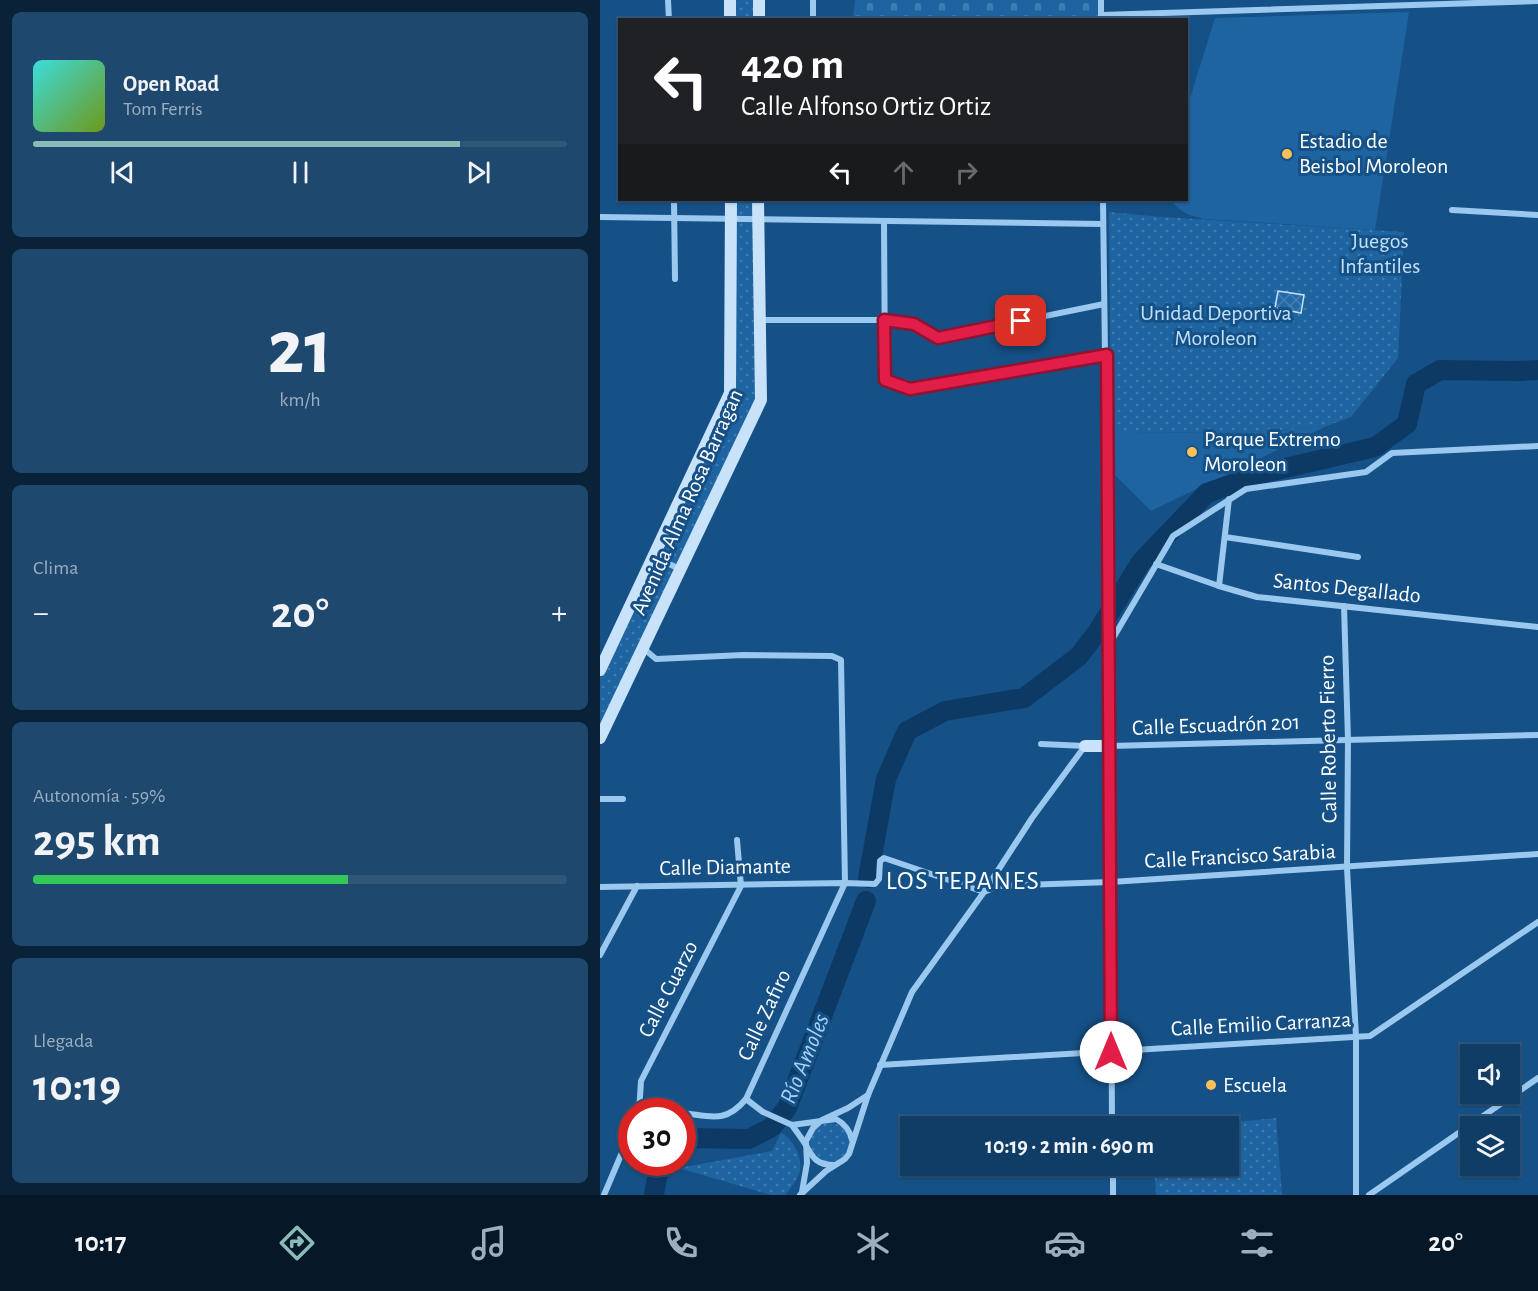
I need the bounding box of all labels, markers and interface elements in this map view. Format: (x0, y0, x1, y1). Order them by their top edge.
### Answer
icon: left (642, 42, 720, 120)
text: 420 m (741, 44, 844, 86)
text: Open Road (123, 73, 219, 95)
text: Calle Alfonso Ortiz Ortiz (741, 93, 991, 120)
text: Tom Ferris (123, 99, 203, 119)
place label: Estadio de Beisbol Moroleon (1299, 130, 1448, 177)
marker: Estadio de Beisbol Moroleon (1280, 147, 1294, 161)
icon: previous (106, 156, 139, 189)
icon: pause (284, 156, 317, 189)
icon: next (462, 156, 495, 189)
icon: left (824, 156, 857, 189)
icon: ahead (887, 156, 920, 189)
icon: right (950, 156, 983, 189)
park label: Juegos Infantiles (1340, 230, 1420, 277)
pin (995, 295, 1046, 346)
park label: Unidad Deportiva Moroleon (1140, 302, 1292, 349)
icon: arrive (1004, 304, 1037, 337)
text: 21 (268, 310, 332, 388)
street label: Avenida Alma Rosa Barragan (627, 386, 747, 618)
text: km/h (279, 390, 321, 410)
place label: Parque Extremo Moroleon (1204, 428, 1341, 475)
marker: Parque Extremo Moroleon (1185, 445, 1199, 459)
text: Clima (33, 558, 78, 578)
street label: Santos Degallado (1272, 569, 1422, 607)
text: 20° (271, 591, 329, 636)
text: − (33, 597, 49, 630)
text: + (551, 597, 567, 630)
street label: Calle Roberto Fierro (1316, 655, 1340, 823)
street label: Calle Escuadrón 201 (1132, 711, 1300, 739)
text: Autonomía · 59% (33, 786, 166, 806)
text: 295 km (33, 819, 161, 864)
street label: Calle Francisco Sarabia (1144, 840, 1336, 872)
street label: Calle Diamante (659, 855, 791, 879)
district label: LOS TEPANES (886, 868, 1040, 894)
street label: Calle Cuarzo (634, 937, 702, 1041)
street label: Calle Zafiro (733, 966, 795, 1064)
street label: Calle Emilio Carranza (1170, 1008, 1352, 1040)
water label: Río Amoles (776, 1010, 834, 1107)
position arrow (1079, 1020, 1143, 1084)
text: Llegada (33, 1031, 94, 1051)
map controls (1460, 1044, 1520, 1176)
button: sound (1460, 1044, 1520, 1104)
text: 10:19 (33, 1064, 121, 1109)
place label: Escuela (1223, 1074, 1287, 1096)
marker: Escuela (1204, 1078, 1218, 1092)
speed limit sign: 30 (618, 1098, 696, 1176)
button: layers (1460, 1116, 1520, 1176)
text: 10:19 · 2 min · 690 m (985, 1135, 1154, 1157)
icon: directions (276, 1222, 318, 1264)
icon: music (468, 1222, 510, 1264)
icon: phone (660, 1222, 702, 1264)
icon: climate (852, 1222, 894, 1264)
icon: car (1044, 1222, 1086, 1264)
icon: filters (1236, 1222, 1278, 1264)
text: 10:17 (75, 1229, 126, 1256)
text: 20° (1428, 1229, 1463, 1256)

